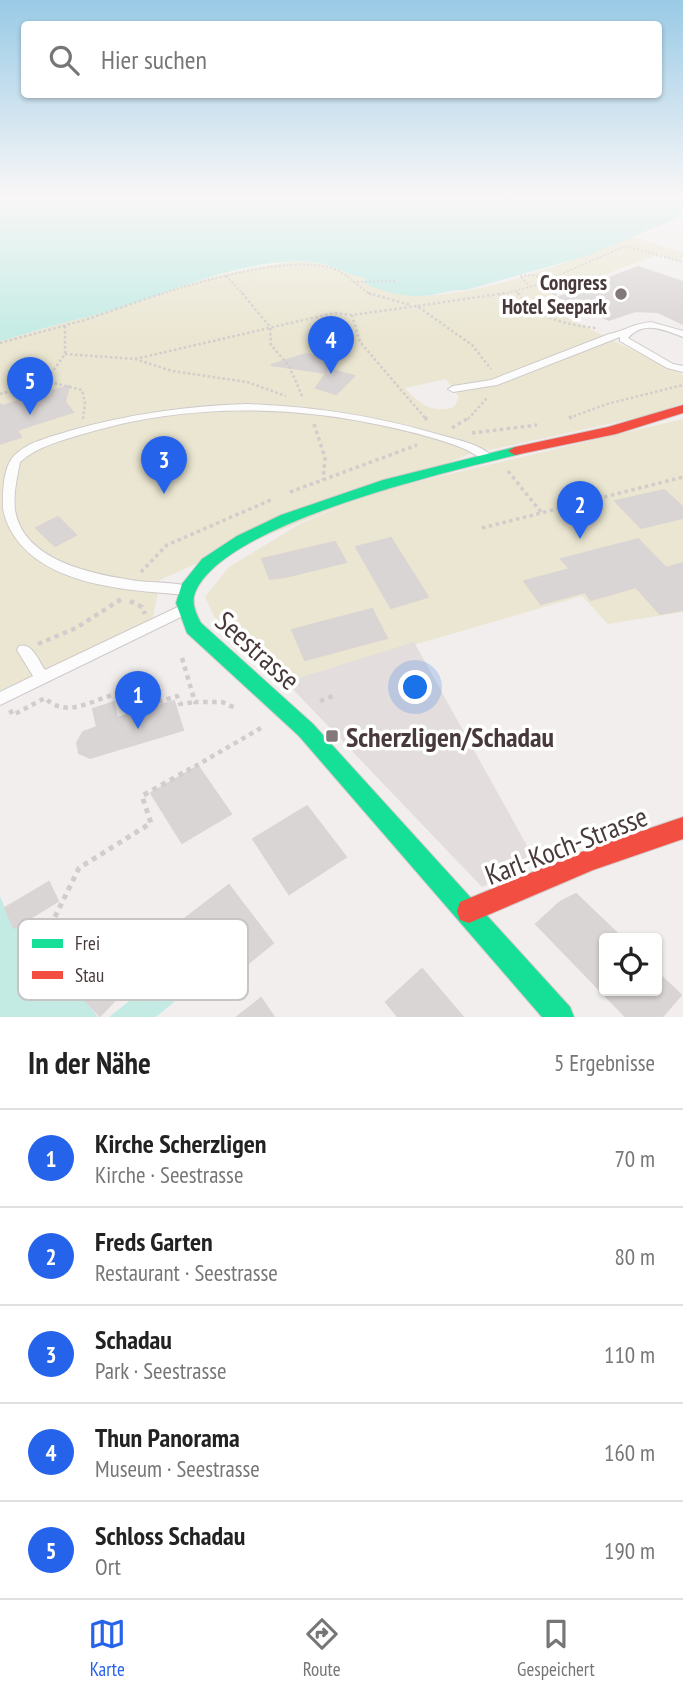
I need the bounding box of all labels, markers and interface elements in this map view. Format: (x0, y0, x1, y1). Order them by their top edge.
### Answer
search box (21, 21, 662, 98)
icon: search (45, 41, 83, 79)
text: Hier suchen (101, 43, 207, 76)
place label: Congress Hotel Seepark (502, 269, 607, 320)
marker: Congress Hotel Seepark (613, 286, 629, 302)
pin: 4 (308, 316, 354, 374)
pin: 5 (7, 357, 53, 415)
pin: 3 (141, 436, 187, 494)
pin: 2 (557, 481, 603, 539)
street label: Seestrasse (208, 602, 308, 698)
your location (398, 670, 432, 704)
pin: 1 (115, 671, 161, 729)
place label: Scherzligen/Schadau (346, 718, 554, 755)
marker: Scherzligen/Schadau (324, 728, 340, 744)
street label: Karl-Koch-Strasse (480, 797, 652, 893)
legend (18, 919, 248, 1000)
text: Frei (75, 931, 100, 955)
map controls (599, 933, 662, 996)
button: locate (599, 933, 662, 996)
text: Stau (75, 963, 104, 987)
text: In der Nähe (28, 1043, 151, 1082)
text: 5 Ergebnisse (554, 1048, 655, 1077)
text: Kirche Scherzligen (95, 1127, 267, 1160)
text: 1 (46, 1144, 57, 1173)
text: 70 m (614, 1144, 655, 1173)
text: Kirche · Seestrasse (95, 1160, 243, 1189)
text: Freds Garten (95, 1225, 213, 1258)
text: 2 (46, 1242, 57, 1271)
text: 80 m (614, 1242, 655, 1271)
text: Restaurant · Seestrasse (95, 1258, 278, 1287)
text: Schadau (95, 1323, 172, 1356)
text: 3 (46, 1340, 57, 1369)
text: 110 m (604, 1340, 655, 1369)
text: Park · Seestrasse (95, 1356, 227, 1385)
text: Thun Panorama (95, 1421, 240, 1454)
text: 4 (46, 1438, 57, 1467)
text: 160 m (604, 1438, 655, 1467)
text: Museum · Seestrasse (95, 1454, 260, 1483)
text: Schloss Schadau (95, 1519, 245, 1552)
text: 5 (46, 1536, 57, 1565)
text: 190 m (604, 1536, 655, 1565)
text: Ort (95, 1552, 121, 1581)
tab: Karte (88, 1615, 126, 1681)
tab: Route (303, 1615, 341, 1681)
tab: Gespeichert (517, 1615, 595, 1681)

